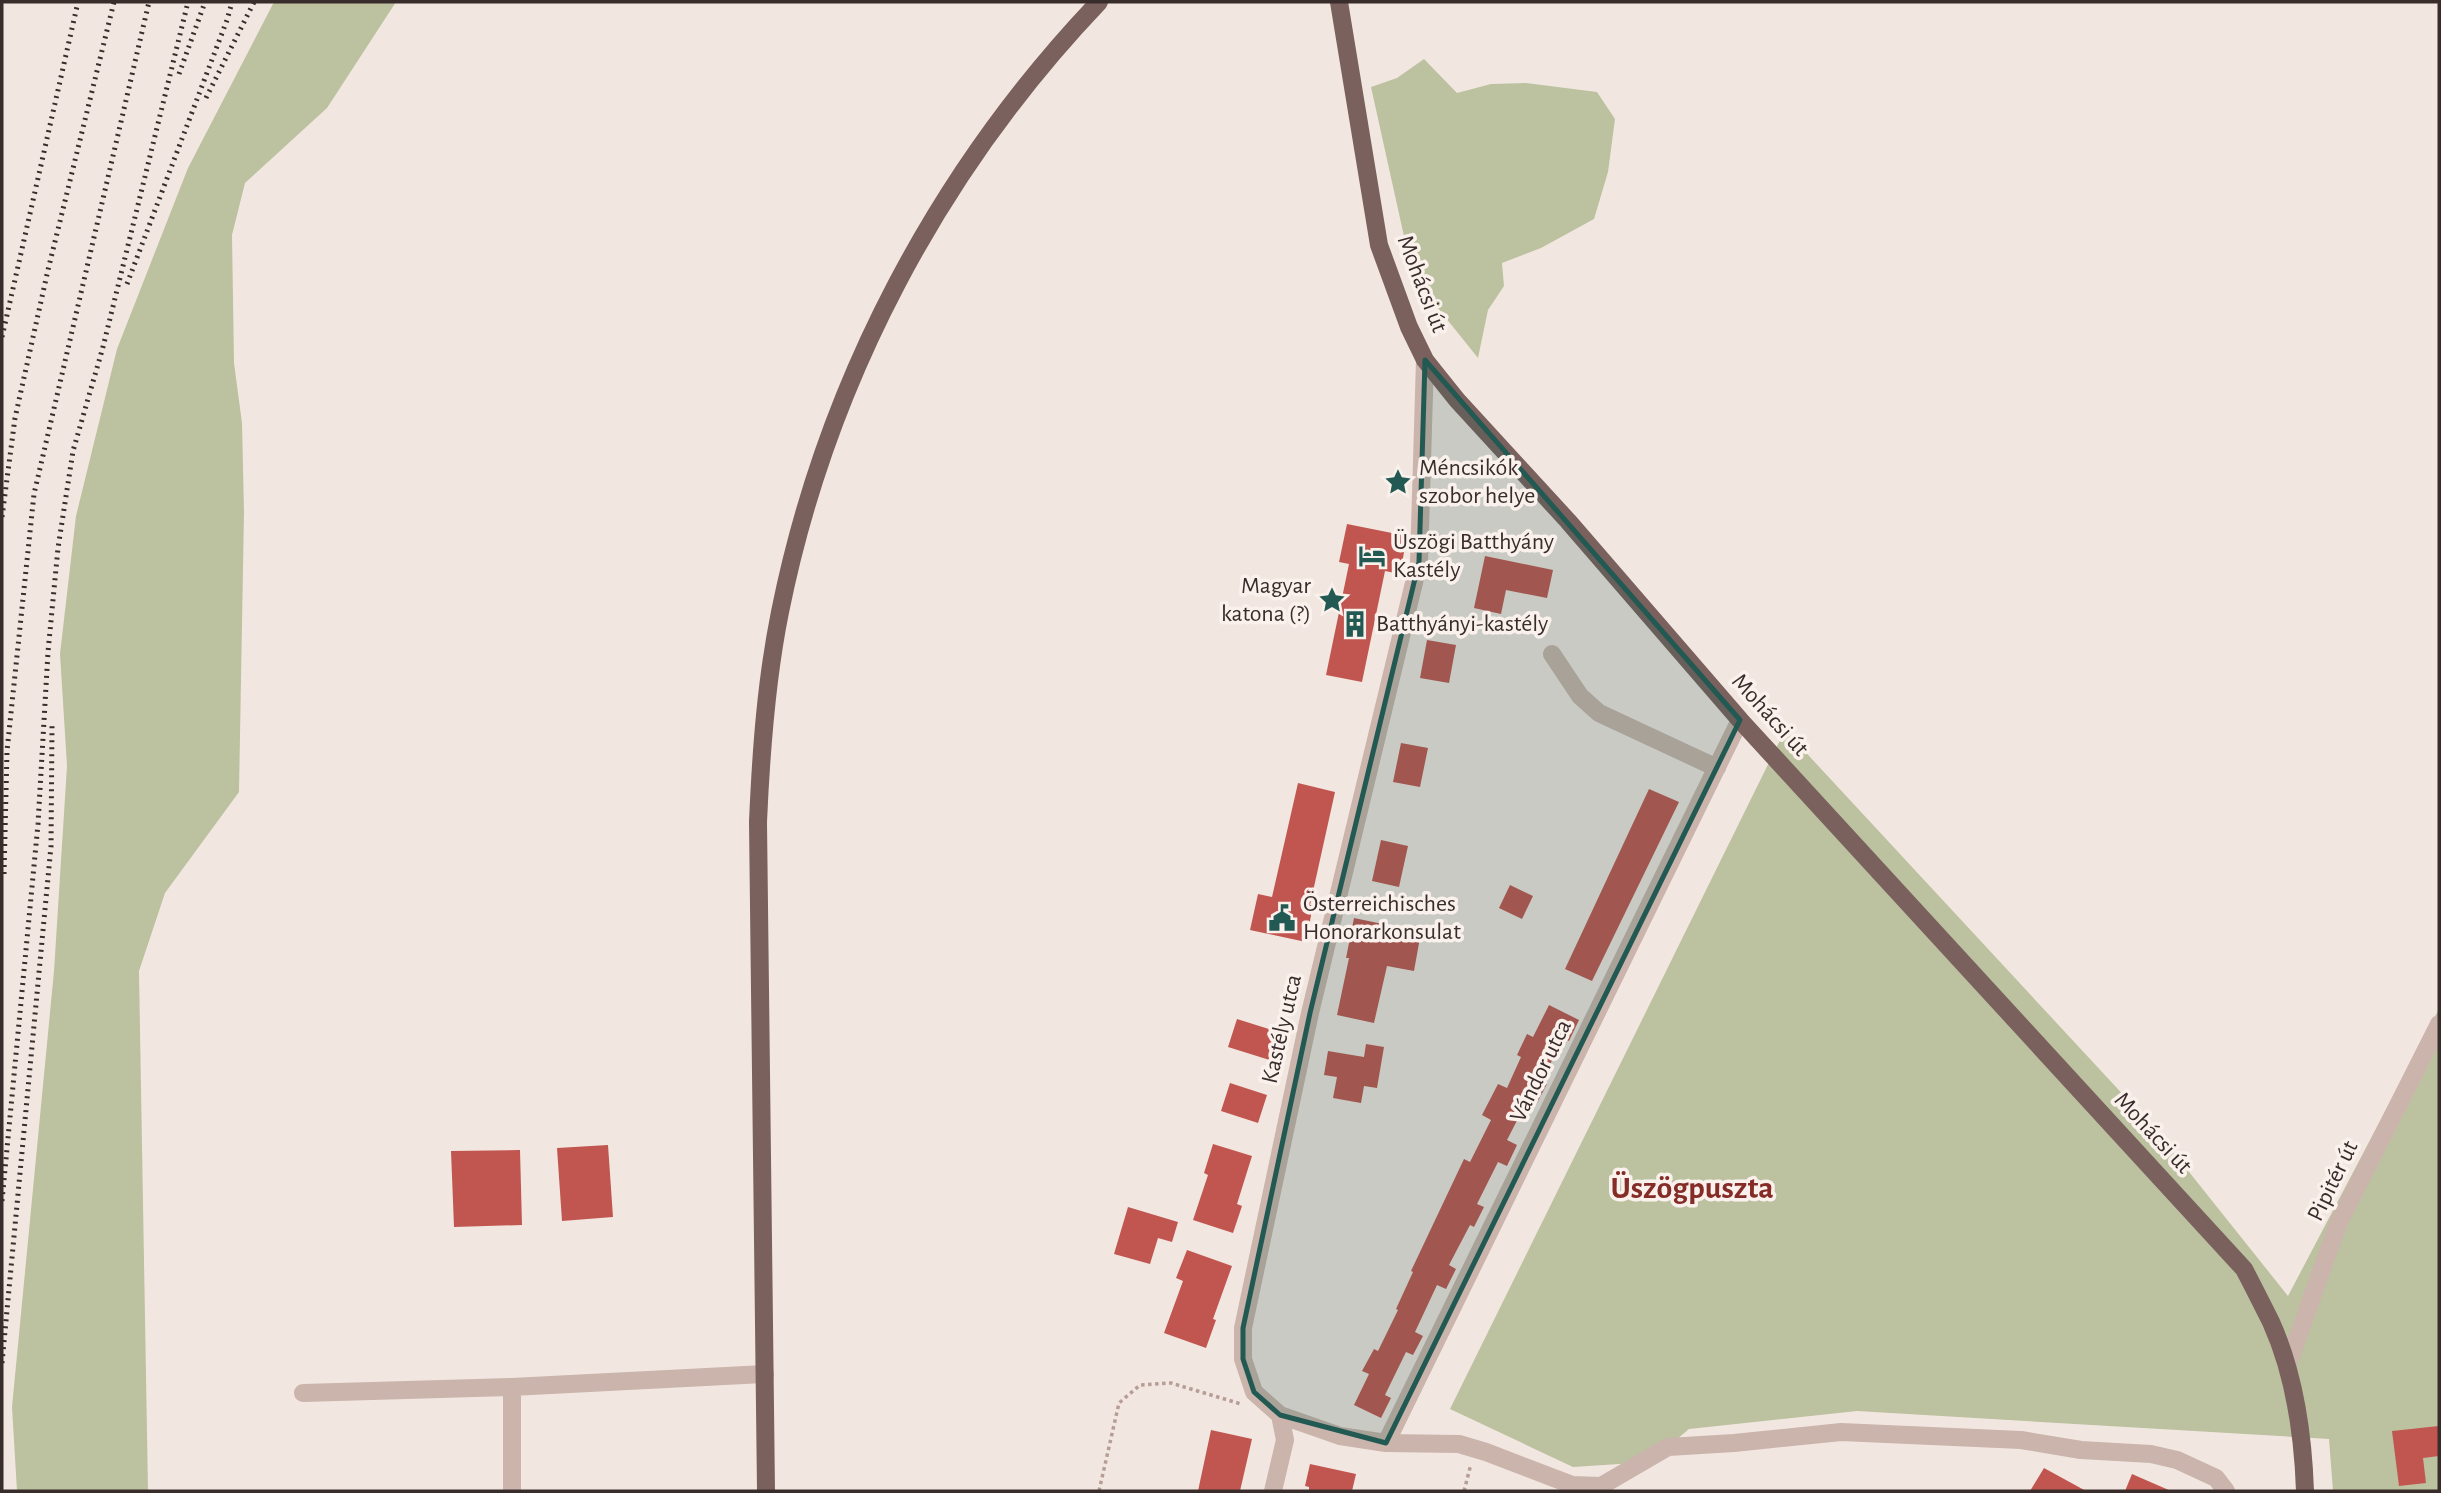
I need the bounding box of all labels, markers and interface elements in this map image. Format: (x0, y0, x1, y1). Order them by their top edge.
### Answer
street label: Mohácsi út (1393, 232, 1452, 336)
place label: Méncsikók szobor helye (1419, 456, 1535, 508)
place icon: Méncsikók szobor helye (1383, 467, 1413, 497)
place label: Üszögi Batthyány Kastély (1393, 529, 1554, 582)
hotel icon: Üszögi Batthyány Kastély (1357, 541, 1387, 571)
place label: Magyar katona (?) (1221, 574, 1311, 626)
place icon: Magyar katona (?) (1317, 585, 1347, 615)
building icon: Batthyányi-kastély (1340, 609, 1370, 639)
place label: Batthyányi-kastély (1376, 612, 1548, 636)
street label: Mohácsi út (1727, 669, 1813, 761)
place label: Österreichisches Honorarkonsulat (1303, 891, 1461, 944)
public building icon: Österreichisches Honorarkonsulat (1267, 903, 1297, 933)
street label: Kastély utca (1258, 972, 1306, 1086)
street label: Vándor utca (1506, 1016, 1576, 1126)
street label: Mohácsi út (2110, 1088, 2197, 1179)
street label: Pipitér út (2303, 1137, 2363, 1225)
district label: Üszögpuszta (1610, 1170, 1774, 1204)

